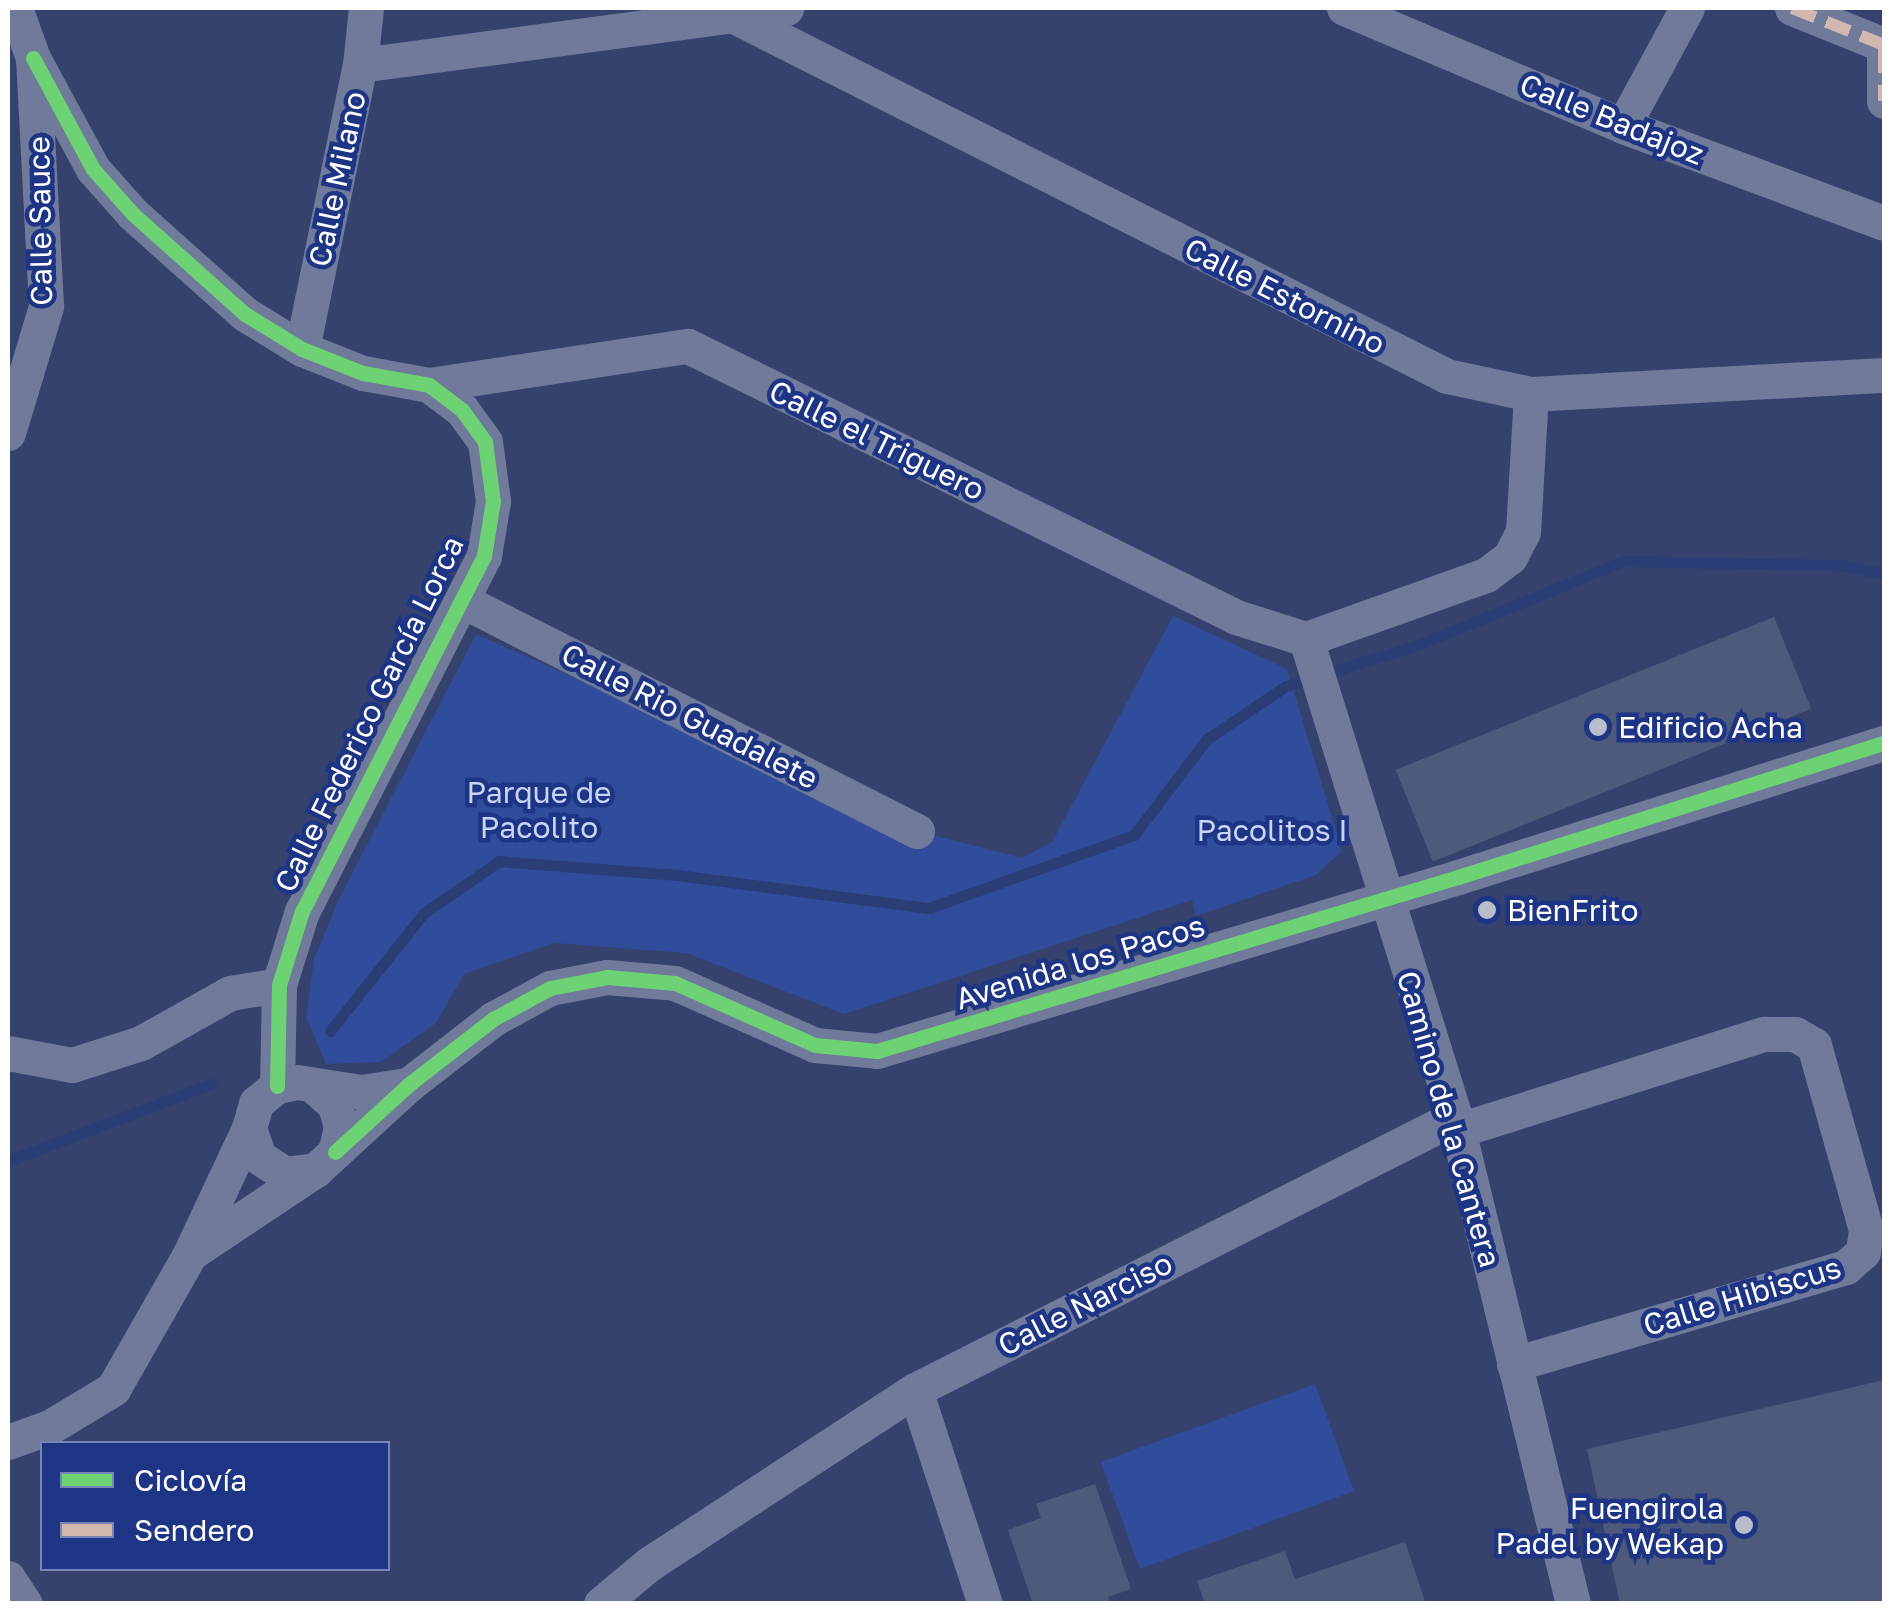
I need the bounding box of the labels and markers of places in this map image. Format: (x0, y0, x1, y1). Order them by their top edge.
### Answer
place label: Edificio Acha (1618, 709, 1803, 745)
marker: Edificio Acha (1587, 716, 1609, 738)
place label: BienFrito (1507, 892, 1639, 928)
marker: BienFrito (1476, 899, 1498, 921)
place label: Fuengirola Padel by Wekap (1496, 1490, 1724, 1560)
marker: Fuengirola Padel by Wekap (1733, 1514, 1755, 1536)

